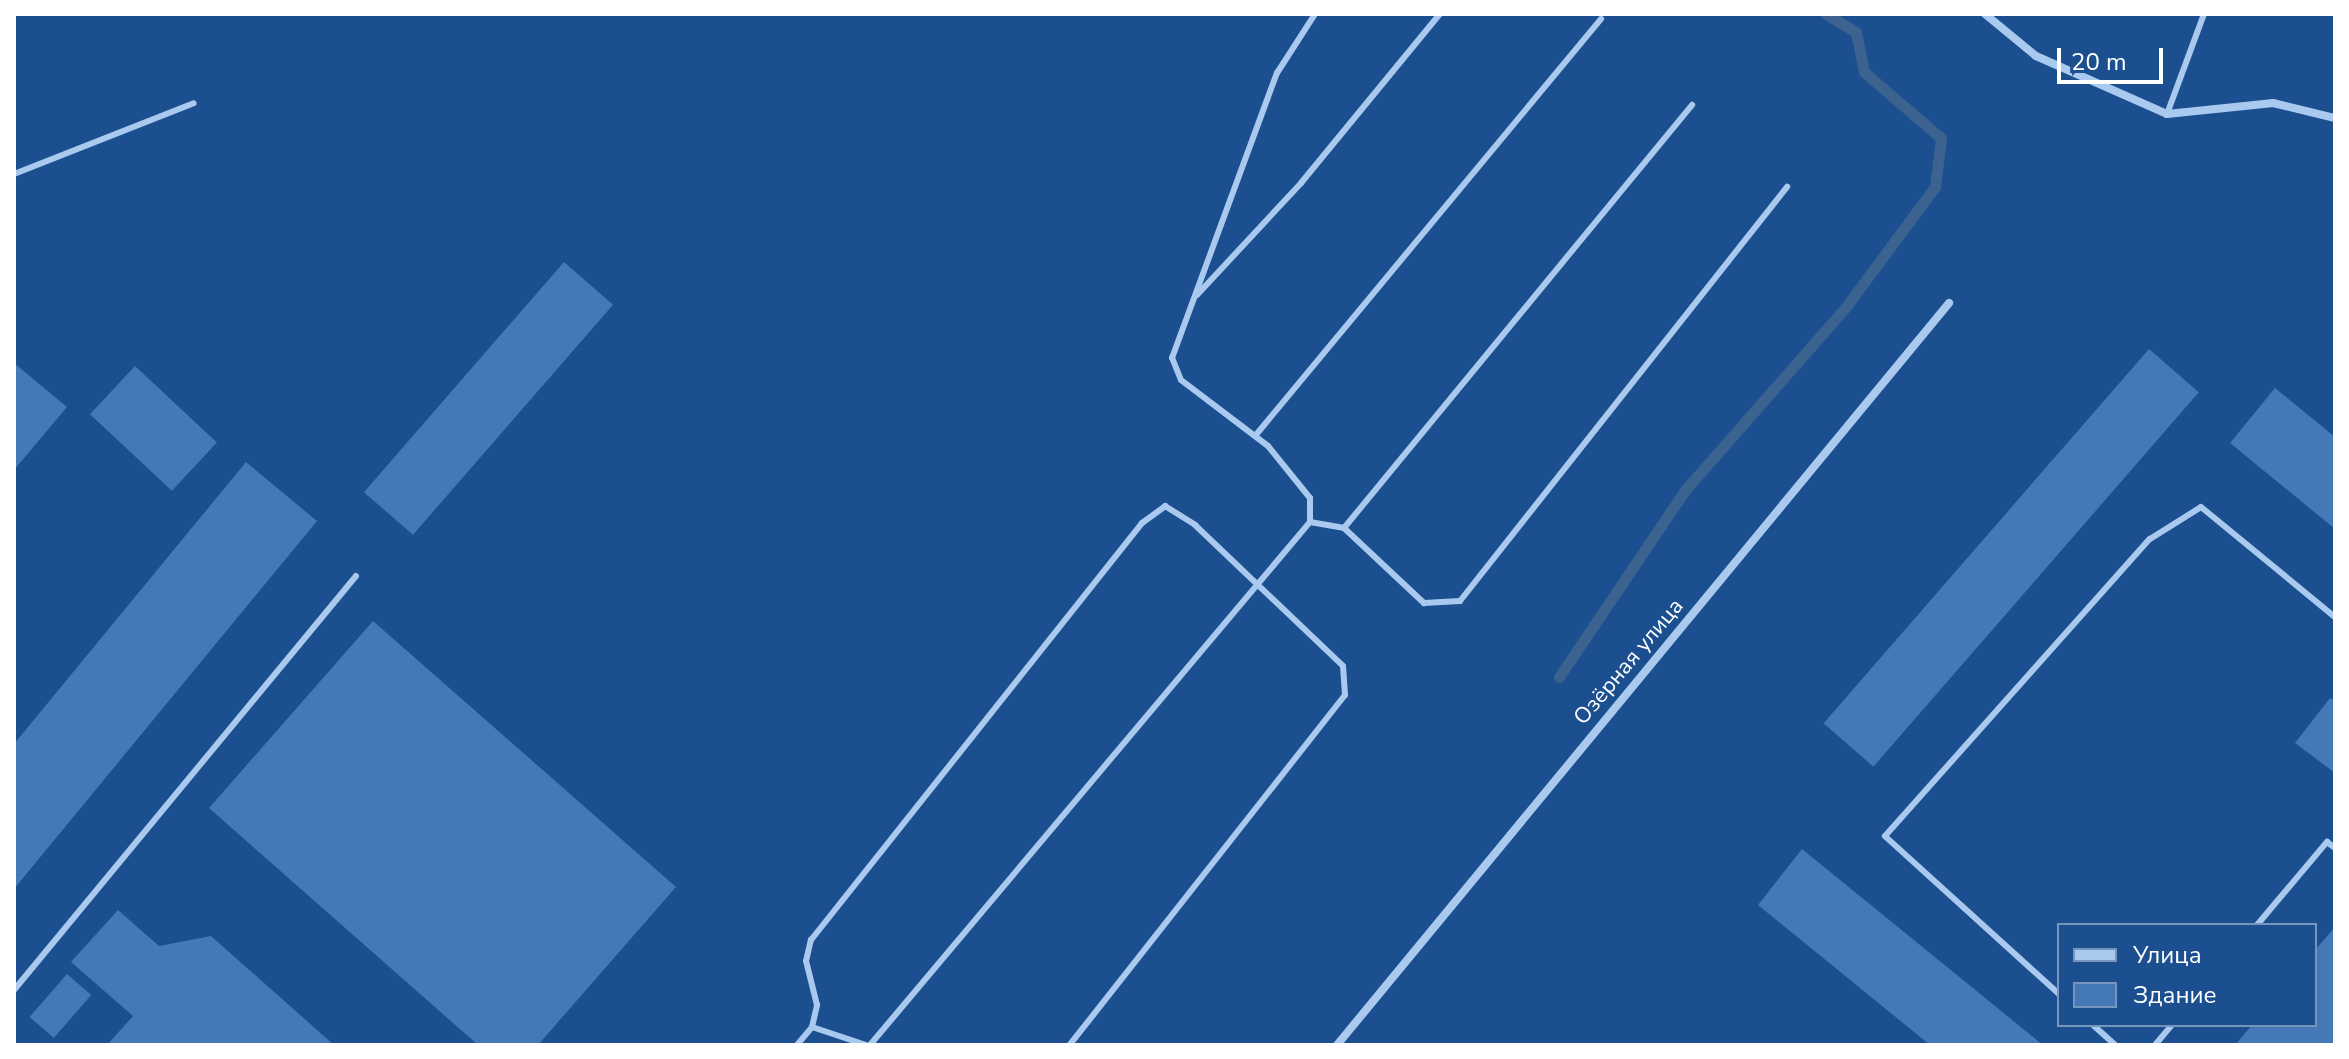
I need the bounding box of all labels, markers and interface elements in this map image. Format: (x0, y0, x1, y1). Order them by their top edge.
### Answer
scale bar (2061, 32, 2167, 82)
text: 20 m (2071, 46, 2127, 78)
street label: Озёрная улица (1569, 594, 1689, 730)
legend (2057, 923, 2317, 1027)
text: Улица (2133, 939, 2202, 971)
text: Здание (2133, 979, 2217, 1011)

